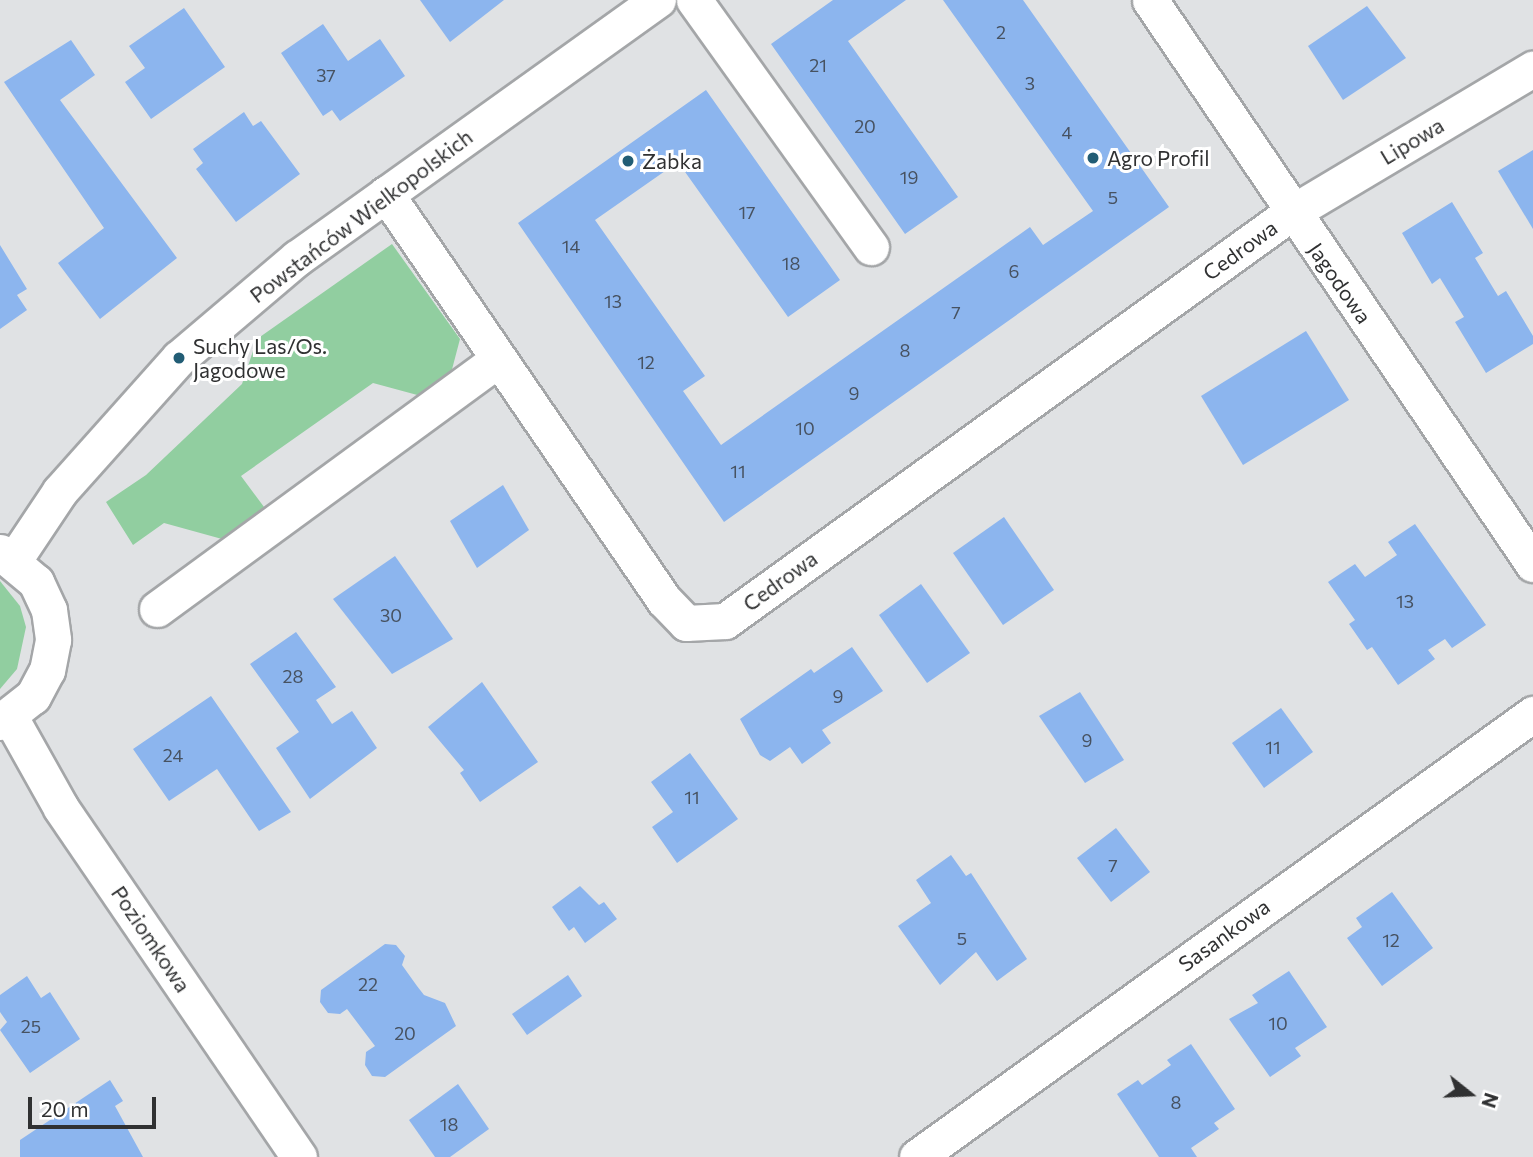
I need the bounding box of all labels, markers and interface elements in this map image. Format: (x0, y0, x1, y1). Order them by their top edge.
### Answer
house number: 2 (996, 21, 1006, 43)
house number: 21 (809, 54, 827, 76)
house number: 37 (316, 64, 336, 86)
house number: 3 (1025, 72, 1035, 94)
street label: Lipowa (1376, 112, 1448, 170)
house number: 20 (854, 115, 876, 137)
house number: 4 (1062, 121, 1072, 143)
street label: Powstańców Wielkopolskich (245, 124, 477, 308)
place label: Agro Profil (1107, 145, 1210, 171)
place label: Żabka (642, 148, 702, 174)
marker: Agro Profil (1085, 150, 1101, 166)
marker: Żabka (620, 153, 636, 169)
house number: 19 (900, 166, 918, 188)
house number: 5 (1108, 186, 1118, 208)
house number: 17 (738, 201, 756, 223)
street label: Cedrowa (1198, 215, 1282, 285)
house number: 14 (562, 235, 580, 257)
street label: Jagodowa (1303, 238, 1377, 328)
house number: 18 (782, 252, 800, 274)
house number: 6 (1009, 260, 1019, 282)
house number: 13 (604, 290, 622, 312)
house number: 7 (951, 301, 961, 323)
place label: Suchy Las/Os. Jagodowe (193, 333, 327, 383)
house number: 8 (900, 339, 910, 361)
marker: Suchy Las/Os. Jagodowe (171, 350, 187, 366)
house number: 12 (637, 351, 655, 373)
house number: 9 (849, 382, 859, 404)
house number: 10 (795, 417, 815, 439)
house number: 11 (730, 460, 746, 482)
street label: Cedrowa (738, 546, 822, 616)
house number: 13 (1396, 590, 1414, 612)
house number: 30 (380, 604, 402, 626)
house number: 28 (283, 665, 303, 687)
house number: 9 (833, 685, 843, 707)
house number: 9 (1082, 729, 1092, 751)
house number: 11 (1265, 736, 1281, 758)
house number: 24 (163, 744, 183, 766)
house number: 11 (684, 786, 700, 808)
house number: 7 (1108, 854, 1118, 876)
street label: Poziomkowa (106, 881, 196, 997)
street label: Sasankowa (1174, 893, 1274, 977)
house number: 5 (957, 927, 967, 949)
house number: 12 (1382, 929, 1400, 951)
house number: 22 (358, 973, 378, 995)
house number: 10 (1268, 1012, 1288, 1034)
house number: 25 (21, 1015, 41, 1037)
house number: 20 (394, 1022, 416, 1044)
north arrow (1435, 1059, 1505, 1129)
scale bar (32, 1084, 159, 1128)
text: N (1477, 1090, 1504, 1111)
house number: 8 (1171, 1091, 1181, 1113)
text: 20 m (41, 1096, 89, 1121)
house number: 18 (440, 1113, 458, 1135)

